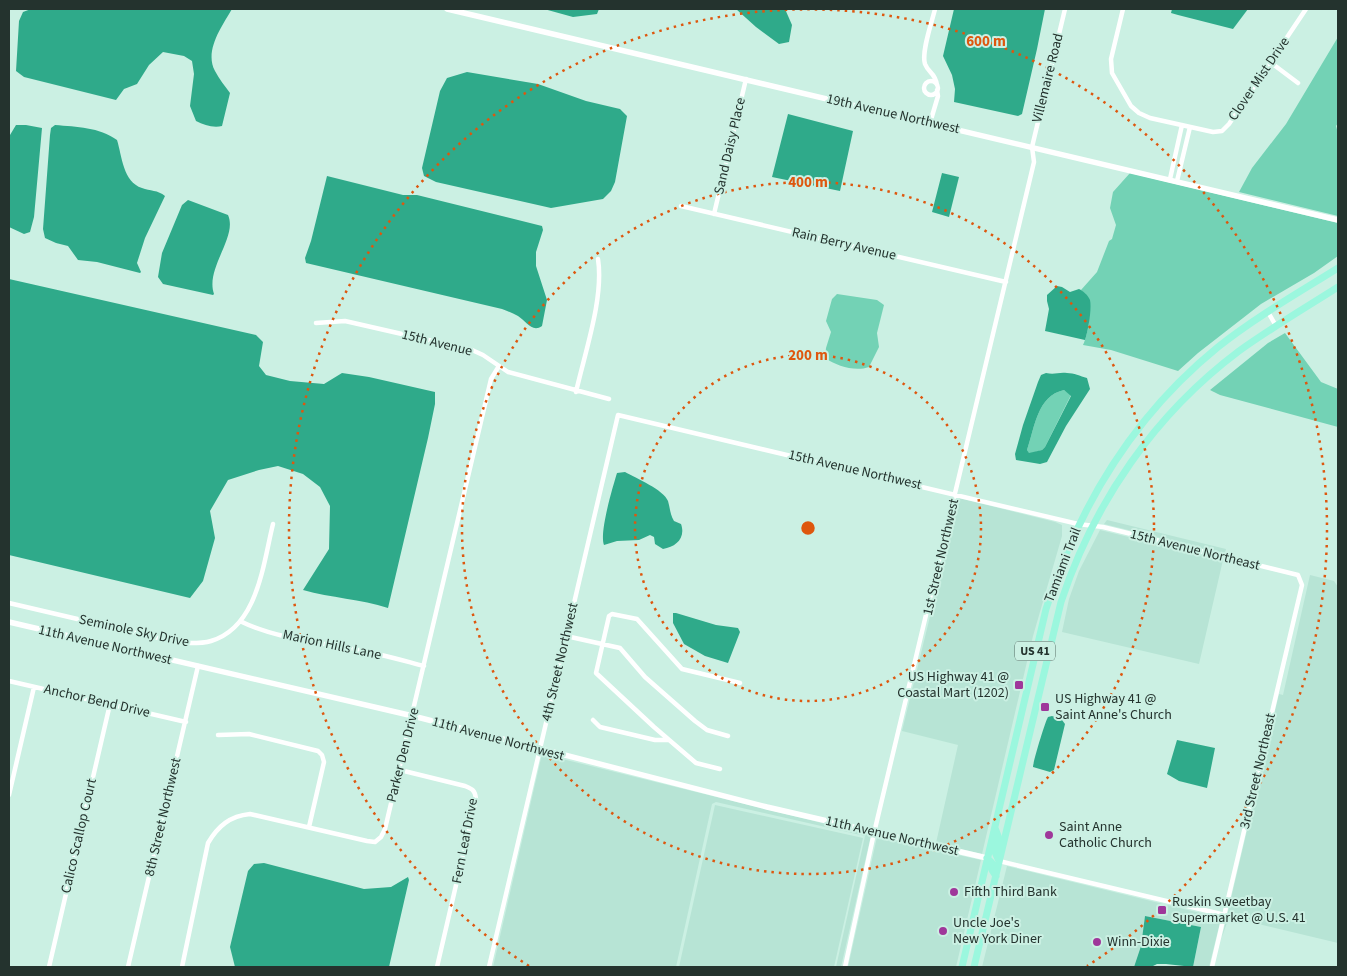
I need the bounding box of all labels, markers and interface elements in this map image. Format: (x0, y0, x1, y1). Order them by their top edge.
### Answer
text: 600 m (966, 31, 1006, 52)
street label: Villemaire Road (1027, 31, 1069, 125)
street label: Clover Mist Drive (1224, 33, 1295, 125)
street label: 19th Avenue Northwest (824, 89, 962, 139)
street label: Sand Daisy Place (709, 96, 751, 196)
text: 400 m (788, 172, 828, 193)
street label: Rain Berry Avenue (790, 222, 898, 266)
street label: 15th Avenue (400, 325, 475, 361)
text: 200 m (788, 345, 828, 366)
street label: 15th Avenue Northwest (786, 445, 924, 495)
street label: 1st Street Northwest (918, 496, 964, 617)
centre of rings (799, 519, 817, 537)
street label: Tamiami Trail (1040, 524, 1087, 605)
street label: 15th Avenue Northeast (1128, 524, 1262, 576)
street label: 4th Street Northwest (537, 600, 583, 723)
street label: Seminole Sky Drive (77, 610, 191, 652)
street label: 11th Avenue Northwest (36, 620, 174, 670)
street label: Marion Hills Lane (281, 625, 383, 665)
road number: US 41 (1015, 641, 1055, 660)
place label: US Highway 41 @ Coastal Mart (1202) (897, 667, 1009, 703)
street label: Anchor Bend Drive (42, 679, 152, 723)
marker: US Highway 41 @ Coastal Mart (1202) (1013, 679, 1025, 691)
place label: US Highway 41 @ Saint Anne's Church (1055, 689, 1172, 725)
marker: US Highway 41 @ Saint Anne's Church (1039, 701, 1051, 713)
street label: Parker Den Drive (382, 706, 424, 804)
street label: 3rd Street Northeast (1235, 711, 1281, 831)
street label: 11th Avenue Northwest (430, 712, 567, 766)
street label: 8th Street Northwest (140, 755, 186, 878)
street label: Calico Scallop Court (56, 776, 102, 895)
street label: Fern Leaf Drive (447, 797, 483, 885)
street label: 11th Avenue Northwest (823, 811, 961, 861)
place label: Saint Anne Catholic Church (1059, 817, 1152, 853)
marker: Saint Anne Catholic Church (1043, 829, 1055, 841)
place label: Fifth Third Bank (964, 882, 1057, 902)
marker: Fifth Third Bank (948, 886, 960, 898)
place label: Ruskin Sweetbay Supermarket @ U.S. 41 (1172, 892, 1306, 928)
marker: Ruskin Sweetbay Supermarket @ U.S. 41 (1156, 904, 1168, 916)
place label: Uncle Joe's New York Diner (953, 913, 1042, 949)
marker: Uncle Joe's New York Diner (937, 925, 949, 937)
place label: Winn-Dixie (1107, 932, 1170, 952)
marker: Winn-Dixie (1091, 936, 1103, 948)

